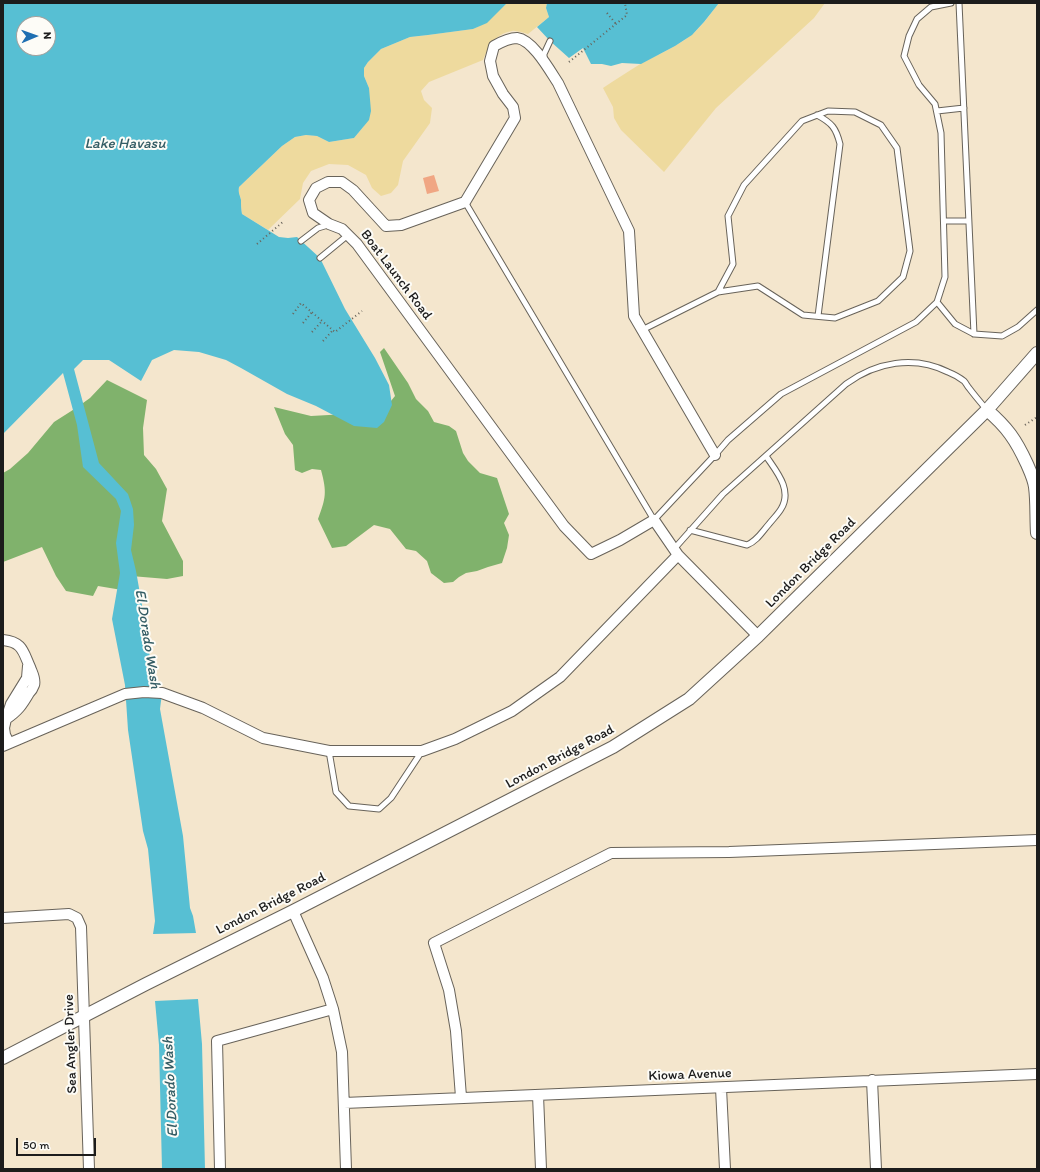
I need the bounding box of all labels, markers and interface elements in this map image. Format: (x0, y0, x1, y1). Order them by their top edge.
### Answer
north arrow (16, 16, 56, 56)
text: N (41, 32, 54, 40)
water label: Lake Havasu (84, 135, 166, 153)
street label: Boat Launch Road (357, 227, 435, 323)
street label: London Bridge Road (762, 514, 860, 612)
water label: El Dorado Wash (130, 588, 164, 690)
street label: London Bridge Road (503, 721, 617, 793)
street label: London Bridge Road (213, 869, 329, 939)
street label: Sea Angler Drive (61, 994, 81, 1094)
water label: El Dorado Wash (159, 1036, 183, 1138)
street label: Kiowa Avenue (648, 1065, 732, 1085)
scale bar (18, 1130, 98, 1156)
text: 50 m (23, 1138, 49, 1152)

